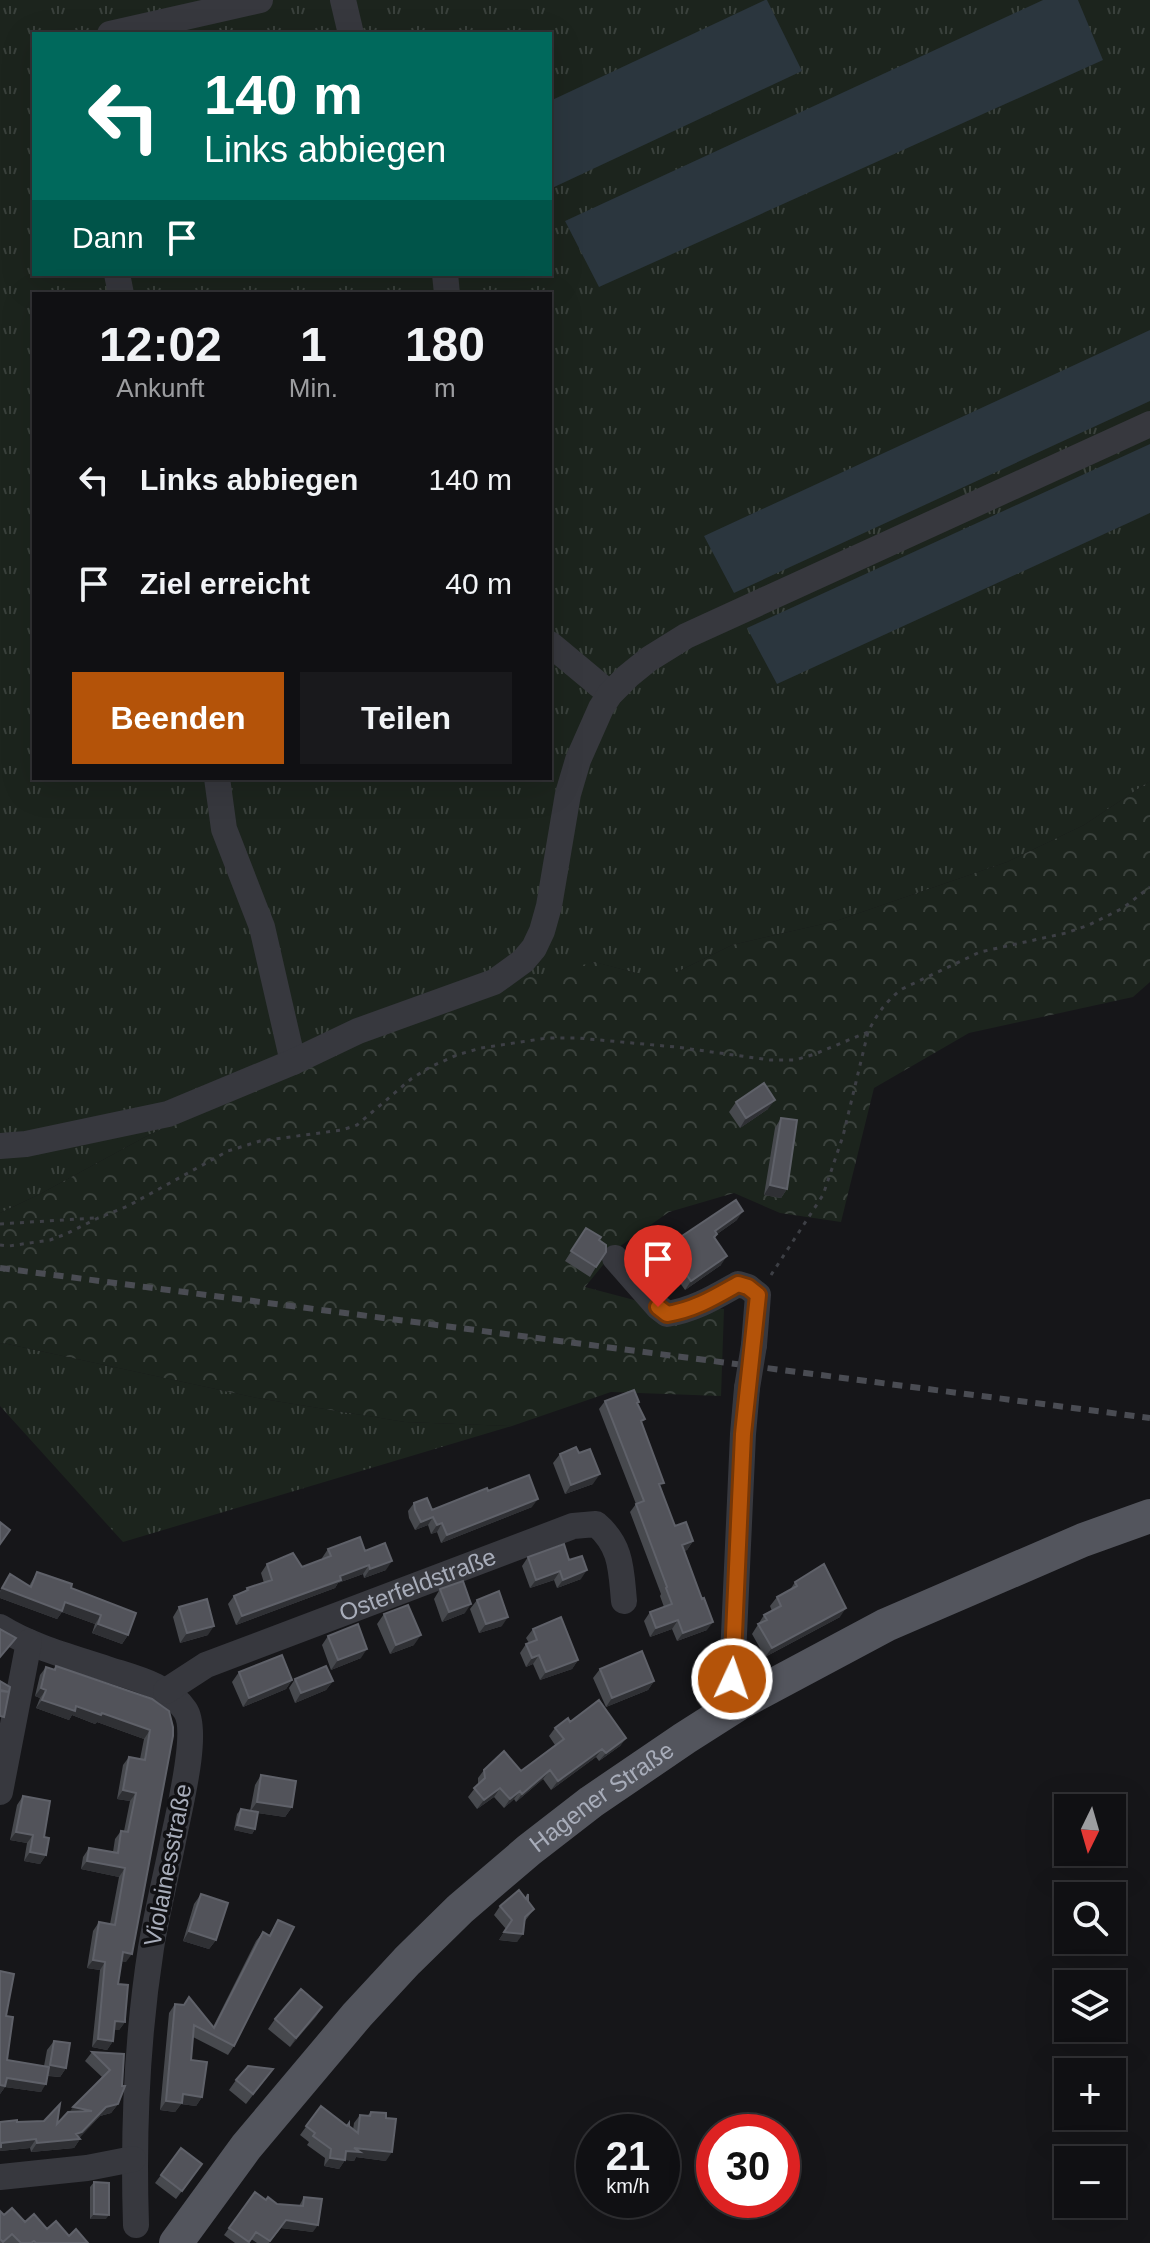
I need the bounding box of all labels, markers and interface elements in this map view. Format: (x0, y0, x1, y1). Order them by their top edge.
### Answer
text: 140 m (204, 63, 363, 126)
icon: left (72, 64, 176, 168)
text: Links abbiegen (204, 129, 446, 170)
icon: arrive (160, 216, 204, 260)
text: Dann (72, 221, 144, 254)
text: 12:02 (99, 318, 222, 371)
text: 1 (300, 318, 327, 371)
text: 180 (405, 318, 485, 371)
text: Ankunft (116, 373, 204, 403)
text: Min. (289, 373, 338, 403)
text: m (434, 373, 456, 403)
icon: left (72, 458, 116, 502)
text: Links abbiegen (140, 463, 358, 496)
text: 140 m (429, 463, 512, 496)
icon: arrive (72, 562, 116, 606)
text: Ziel erreicht (140, 567, 310, 600)
text: 40 m (445, 567, 512, 600)
button: Beenden (72, 672, 284, 764)
button: Teilen (300, 672, 512, 764)
pin (624, 1225, 692, 1307)
icon: arrive (636, 1237, 680, 1281)
street label: Osterfeldstraße (335, 1542, 500, 1626)
position arrow (690, 1637, 774, 1721)
street label: Hagener Straße (524, 1736, 679, 1857)
street label: Violainesstraße (139, 1781, 197, 1948)
north arrow (1054, 1794, 1126, 1866)
map controls (1054, 1794, 1126, 2218)
button: search (1054, 1882, 1126, 1954)
button: layers (1054, 1970, 1126, 2042)
button: + (1054, 2058, 1126, 2130)
speed limit sign: 30 (696, 2114, 800, 2218)
text: 21 (606, 2134, 650, 2178)
button: − (1054, 2146, 1126, 2218)
text: km/h (606, 2175, 650, 2197)

